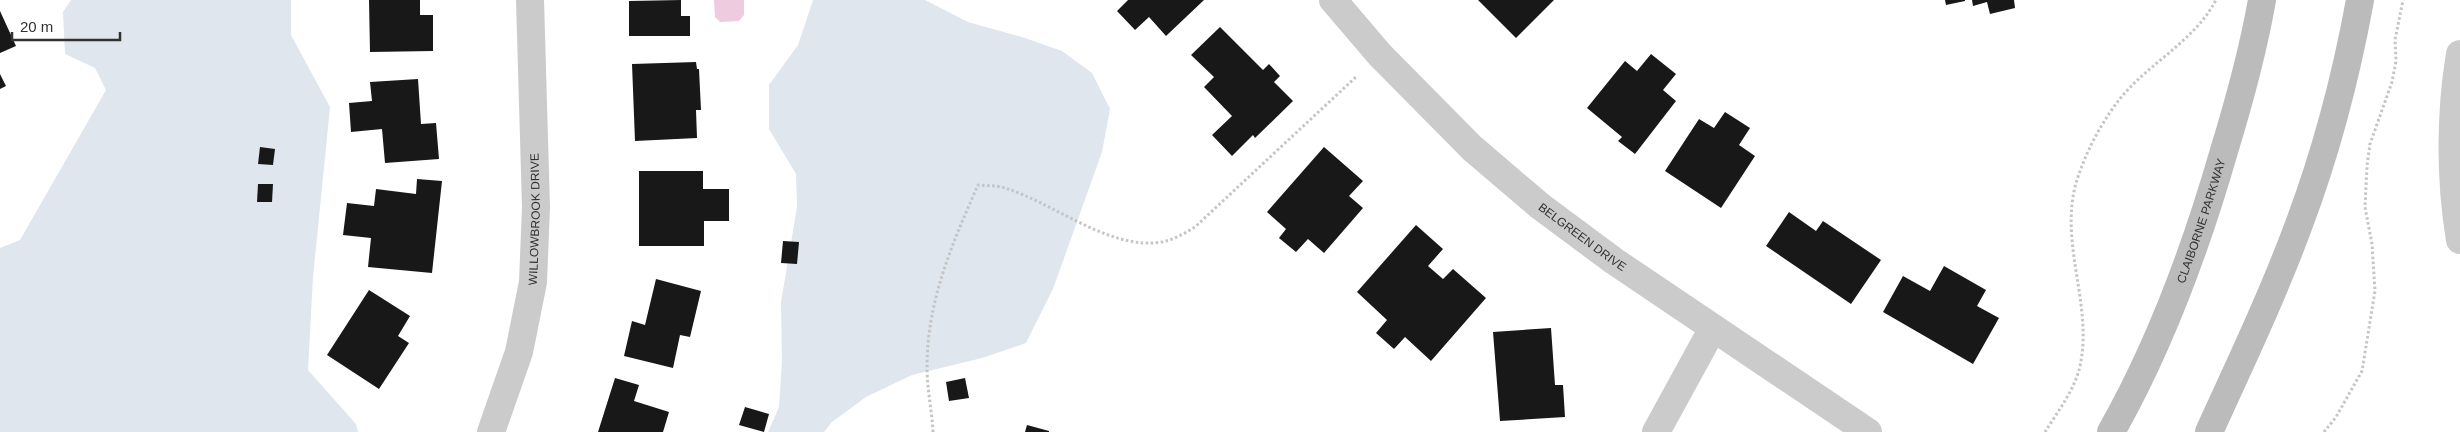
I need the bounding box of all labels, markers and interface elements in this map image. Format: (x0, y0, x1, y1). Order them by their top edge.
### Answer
scale bar (12, 10, 120, 42)
text: 20 m (20, 18, 53, 35)
street label: WILLOWBROOK DRIVE (526, 153, 543, 286)
street label: CLAIBORNE PARKWAY (2174, 157, 2228, 285)
street label: BELGREEN DRIVE (1536, 200, 1629, 274)

